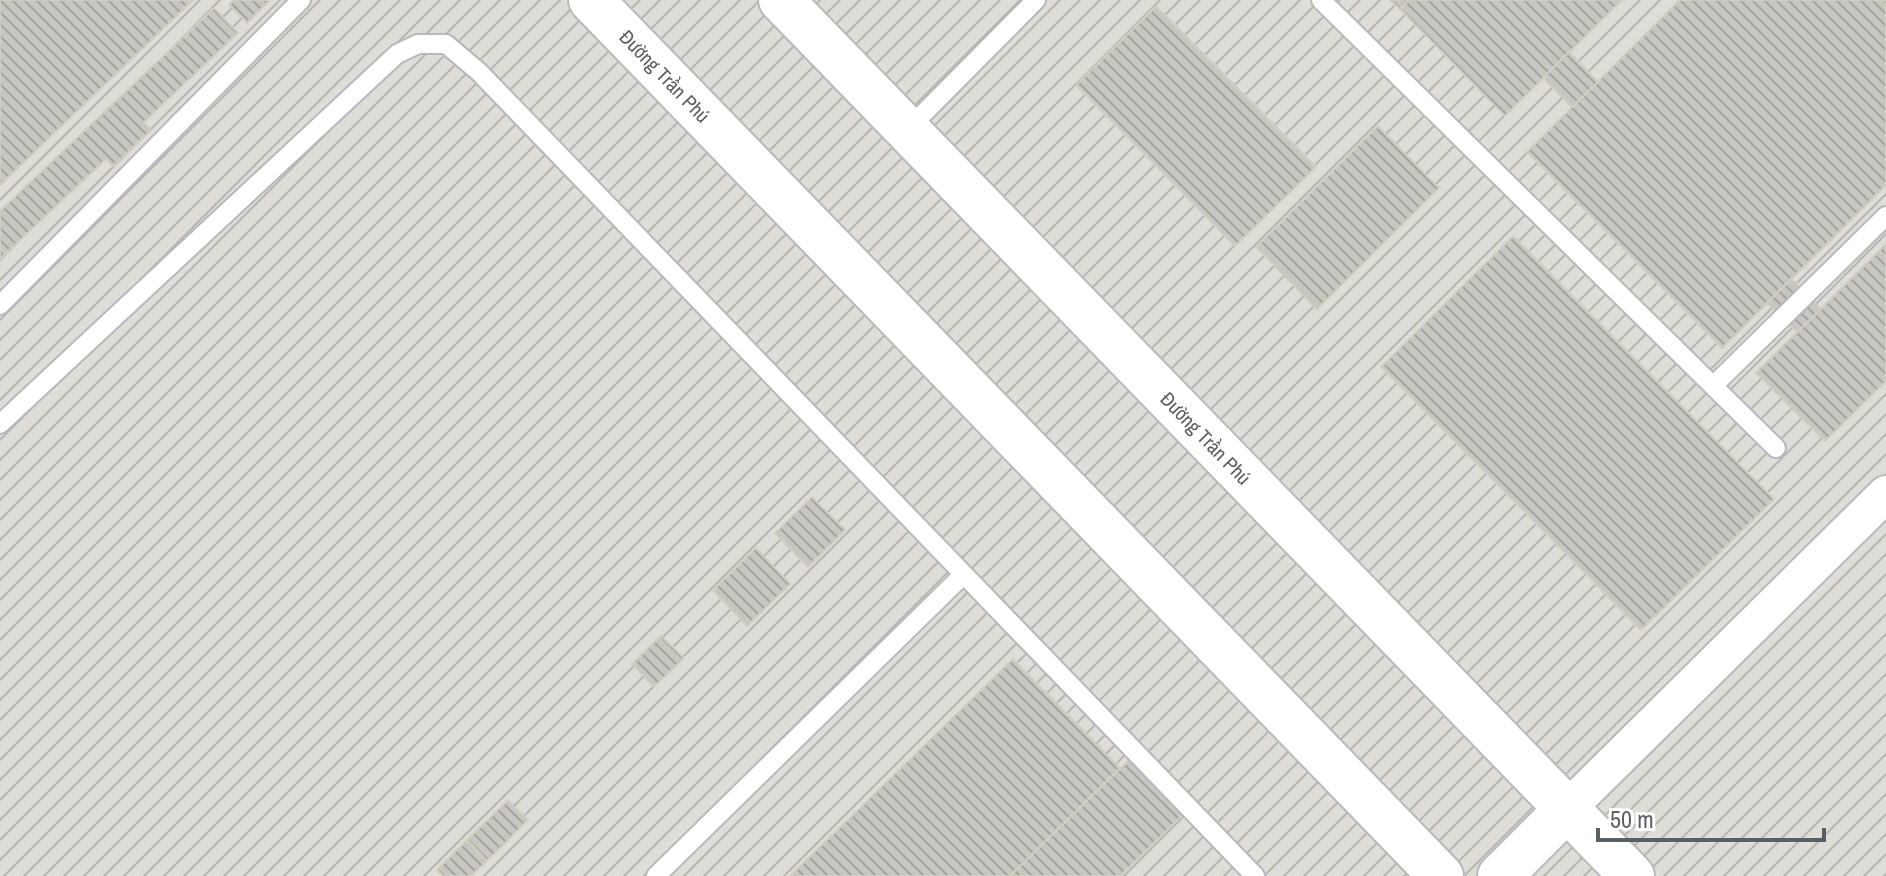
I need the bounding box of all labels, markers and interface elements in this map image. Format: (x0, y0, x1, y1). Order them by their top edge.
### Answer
street label: Đường Trần Phú (614, 24, 716, 128)
street label: Đường Trần Phú (1155, 386, 1257, 490)
scale bar (1598, 792, 1824, 842)
text: 50 m (1610, 803, 1654, 835)

